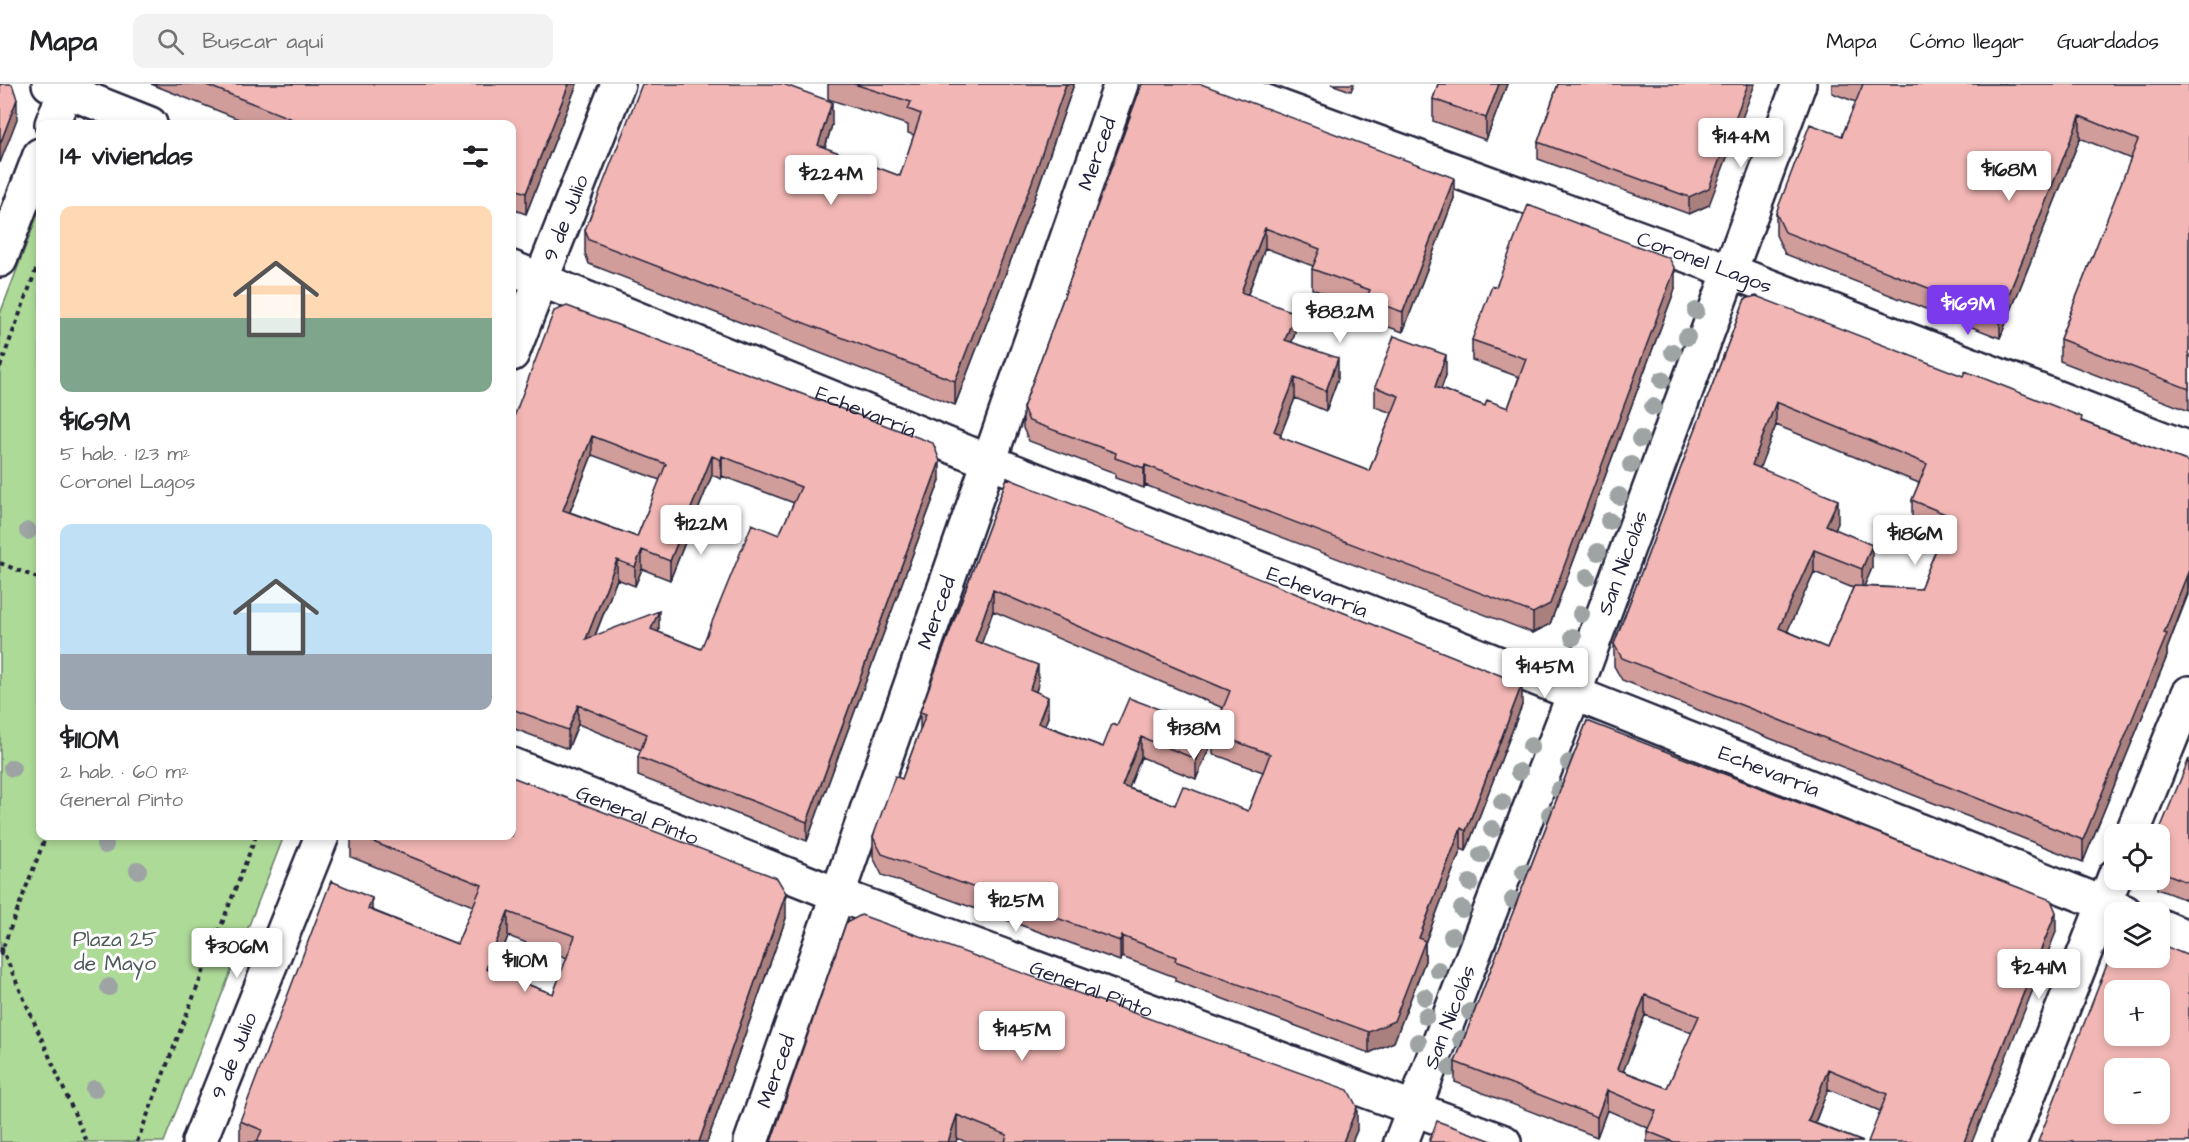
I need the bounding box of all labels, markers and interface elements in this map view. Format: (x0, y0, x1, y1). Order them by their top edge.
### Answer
search box (133, 14, 553, 68)
text: Mapa (30, 22, 97, 61)
icon: search (154, 25, 187, 58)
text: Buscar aquí (202, 26, 323, 57)
text: Mapa (1826, 27, 1877, 56)
text: Cómo llegar (1910, 27, 2024, 56)
text: Guardados (2057, 27, 2159, 56)
street label: Merced (1071, 113, 1123, 194)
pin: $144M (1699, 118, 1783, 169)
text: $144M (1712, 123, 1770, 151)
text: 14 viviendas (60, 138, 193, 174)
icon: filters (459, 140, 492, 173)
pin: $168M (1967, 151, 2051, 202)
pin: $224M (789, 155, 873, 206)
text: $168M (1981, 156, 2037, 184)
text: $224M (799, 160, 863, 188)
street label: 9 de Julio (536, 170, 596, 266)
street label: Coronel Lagos (1633, 224, 1776, 301)
icon: home (222, 245, 330, 353)
pin: $169M (1926, 285, 2010, 336)
text: $169M (1941, 290, 1995, 318)
pin: $88.2M (1291, 293, 1389, 344)
text: $88.2M (1306, 298, 1374, 326)
street label: Echevarría (811, 379, 921, 445)
text: $169M (60, 404, 130, 440)
text: 5 hab. · 123 m² (60, 440, 190, 468)
text: Coronel Lagos (60, 468, 195, 496)
pin: $122M (659, 505, 743, 556)
street label: San Nicolás (1590, 507, 1655, 619)
text: $122M (674, 510, 728, 538)
pin: $186M (1873, 515, 1957, 566)
text: $186M (1887, 520, 1943, 548)
street label: Echevarría (1263, 559, 1372, 625)
icon: home (222, 563, 330, 671)
street label: Merced (910, 572, 963, 653)
pin: $145M (1503, 648, 1587, 699)
text: $145M (1516, 653, 1574, 681)
pin: $138M (1152, 710, 1236, 761)
text: $138M (1167, 715, 1221, 743)
text: $110M (60, 722, 119, 758)
street label: Echevarría (1714, 738, 1824, 804)
text: 2 hab. · 60 m² (60, 758, 189, 786)
street label: General Pinto (572, 778, 703, 853)
text: General Pinto (60, 786, 183, 814)
map controls (2104, 824, 2170, 1124)
button: locate (2104, 824, 2170, 890)
pin: $125M (974, 882, 1058, 933)
text: $125M (988, 887, 1044, 915)
button: layers (2104, 902, 2170, 968)
park label: Plaza 25 de Mayo (73, 925, 157, 980)
pin: $306M (195, 928, 279, 979)
text: $306M (205, 933, 269, 961)
pin: $110M (483, 942, 567, 993)
text: $110M (502, 947, 548, 975)
pin: $241M (1997, 949, 2081, 1000)
street label: General Pinto (1025, 953, 1157, 1025)
text: $241M (2011, 954, 2067, 982)
street label: San Nicolás (1417, 961, 1483, 1073)
button: + (2104, 980, 2170, 1046)
street label: 9 de Julio (204, 1008, 265, 1104)
pin: $145M (980, 1011, 1064, 1062)
text: $145M (993, 1016, 1051, 1044)
street label: Merced (750, 1031, 803, 1112)
button: − (2104, 1058, 2170, 1124)

